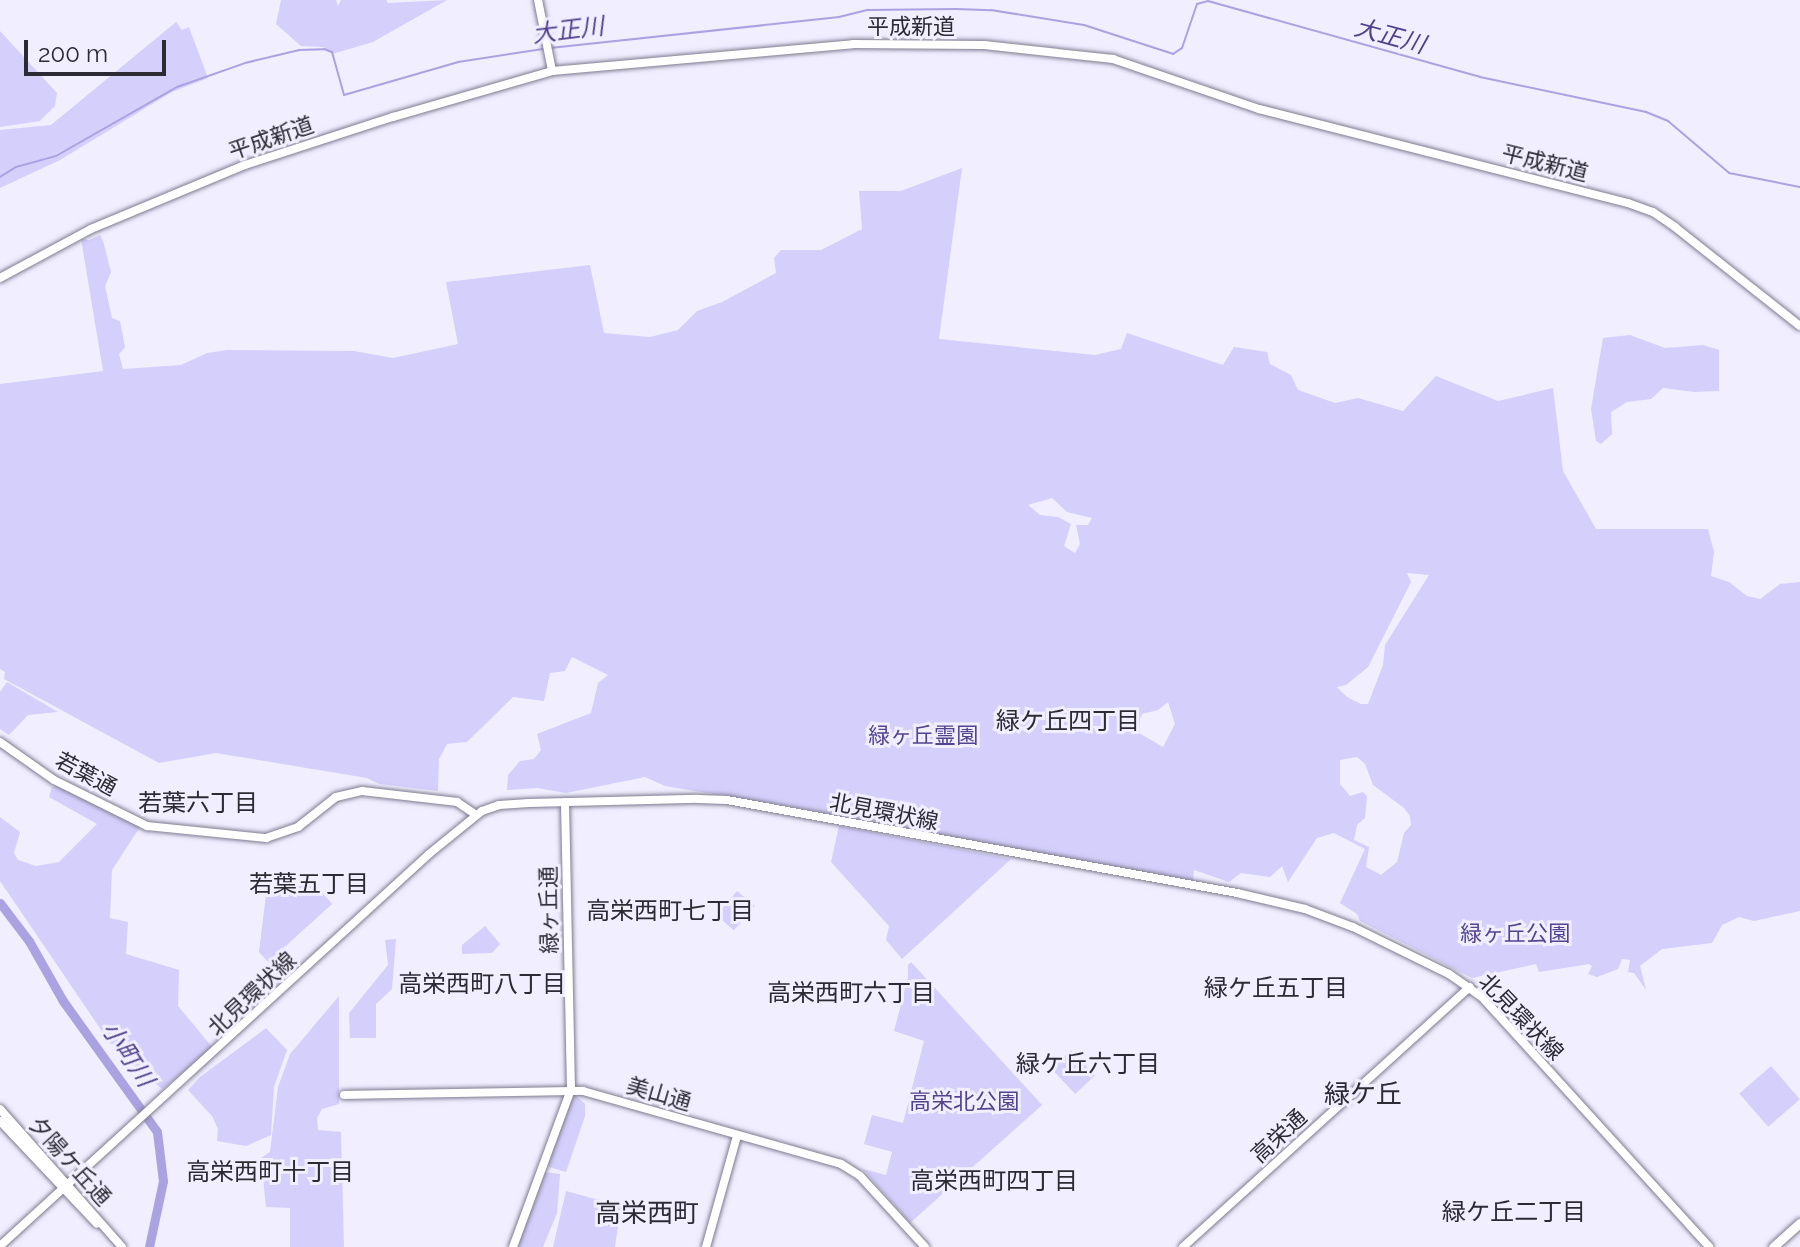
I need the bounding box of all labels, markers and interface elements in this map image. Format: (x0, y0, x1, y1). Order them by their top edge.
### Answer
water label: 大正川 (531, 11, 605, 49)
water label: 大正川 (1351, 13, 1429, 59)
street label: 平成新道 (867, 14, 955, 40)
scale bar (28, 24, 170, 74)
text: 200 m (38, 39, 108, 68)
street label: 平成新道 (225, 111, 317, 165)
street label: 平成新道 (1499, 140, 1591, 186)
district label: 緑ケ丘四丁目 (996, 707, 1140, 735)
park label: 緑ヶ丘霊園 (868, 723, 978, 749)
street label: 若葉通 (51, 747, 121, 801)
district label: 若葉六丁目 (138, 789, 258, 817)
street label: 北見環状線 (827, 789, 941, 835)
street label: 緑ヶ丘通 (535, 866, 563, 954)
district label: 若葉五丁目 (249, 870, 369, 898)
district label: 高栄西町七丁目 (586, 897, 754, 925)
park label: 緑ヶ丘公園 (1460, 921, 1570, 947)
street label: 北見環状線 (203, 947, 301, 1041)
street label: 北見環状線 (1473, 968, 1569, 1066)
district label: 高栄西町八丁目 (398, 970, 566, 998)
district label: 緑ケ丘五丁目 (1204, 974, 1348, 1002)
district label: 高栄西町六丁目 (767, 979, 935, 1007)
water label: 小町川 (96, 1016, 160, 1092)
district label: 緑ケ丘六丁目 (1016, 1050, 1160, 1078)
street label: 美山通 (624, 1072, 694, 1116)
district label: 緑ケ丘 (1324, 1079, 1402, 1111)
park label: 高栄北公園 (909, 1089, 1019, 1115)
street label: 高栄通 (1246, 1104, 1312, 1168)
street label: 夕陽ケ丘通 (23, 1111, 117, 1211)
district label: 高栄西町十丁目 (186, 1158, 354, 1186)
district label: 高栄西町四丁目 (910, 1167, 1078, 1195)
district label: 高栄西町 (595, 1198, 699, 1230)
district label: 緑ケ丘二丁目 (1442, 1198, 1586, 1226)

